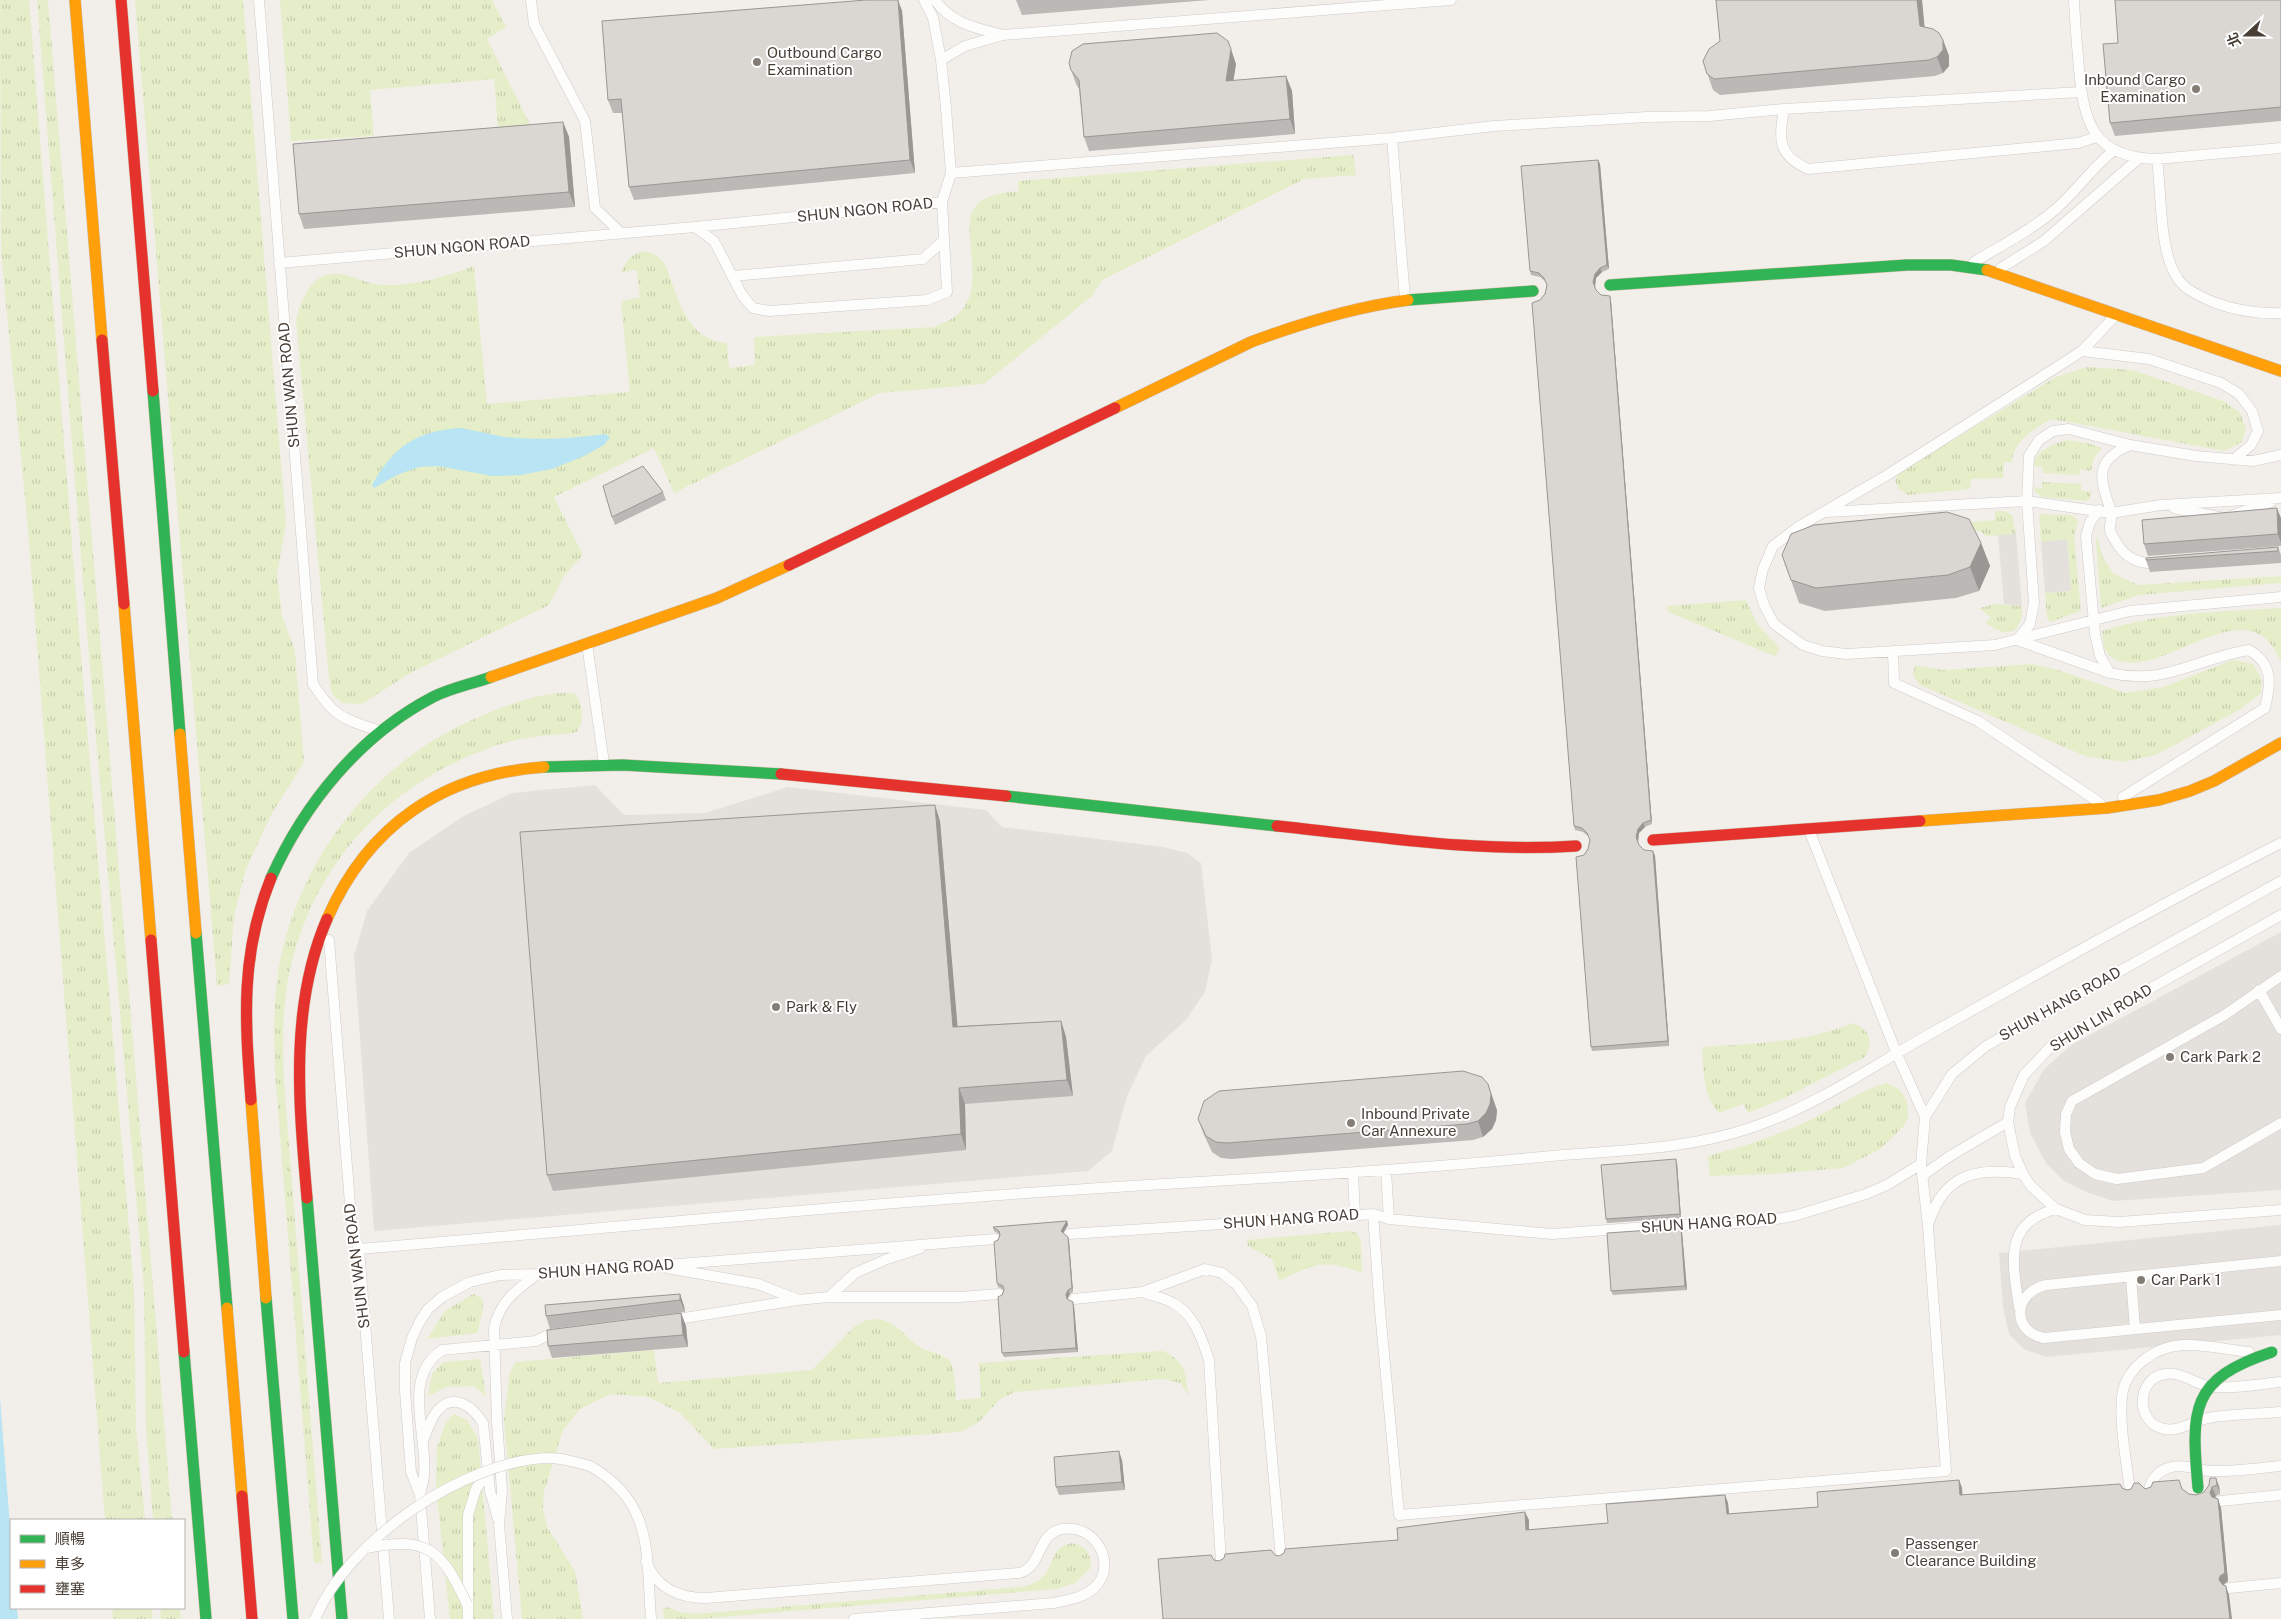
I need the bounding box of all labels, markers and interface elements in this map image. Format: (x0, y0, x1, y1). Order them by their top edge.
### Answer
north arrow (2221, 10, 2271, 60)
text: 北 (2224, 30, 2244, 49)
place label: Outbound Cargo Examination (767, 44, 882, 78)
marker: Outbound Cargo Examination (751, 56, 763, 68)
place label: Inbound Cargo Examination (2084, 71, 2186, 105)
marker: Inbound Cargo Examination (2190, 83, 2202, 95)
street label: SHUN NGON ROAD (796, 194, 934, 225)
street label: SHUN NGON ROAD (393, 232, 531, 261)
street label: SHUN WAN ROAD (275, 321, 302, 449)
street label: SHUN HANG ROAD (1996, 963, 2124, 1044)
street label: SHUN LIN ROAD (2047, 980, 2155, 1055)
place label: Park & Fly (786, 998, 857, 1015)
marker: Park & Fly (770, 1001, 782, 1013)
place label: Cark Park 2 (2180, 1048, 2261, 1065)
marker: Cark Park 2 (2164, 1051, 2176, 1063)
place label: Inbound Private Car Annexure (1361, 1105, 1470, 1139)
marker: Inbound Private Car Annexure (1345, 1117, 1357, 1129)
street label: SHUN WAN ROAD (340, 1202, 373, 1330)
street label: SHUN HANG ROAD (1222, 1205, 1360, 1232)
street label: SHUN HANG ROAD (1640, 1209, 1778, 1236)
street label: SHUN HANG ROAD (537, 1255, 675, 1282)
place label: Car Park 1 (2151, 1271, 2221, 1288)
marker: Car Park 1 (2135, 1274, 2147, 1286)
legend (10, 1519, 185, 1609)
text: 順暢 (55, 1530, 85, 1547)
place label: Passenger Clearance Building (1905, 1535, 2037, 1569)
marker: Passenger Clearance Building (1889, 1547, 1901, 1559)
text: 車多 (55, 1555, 85, 1572)
text: 壅塞 (55, 1580, 85, 1597)

